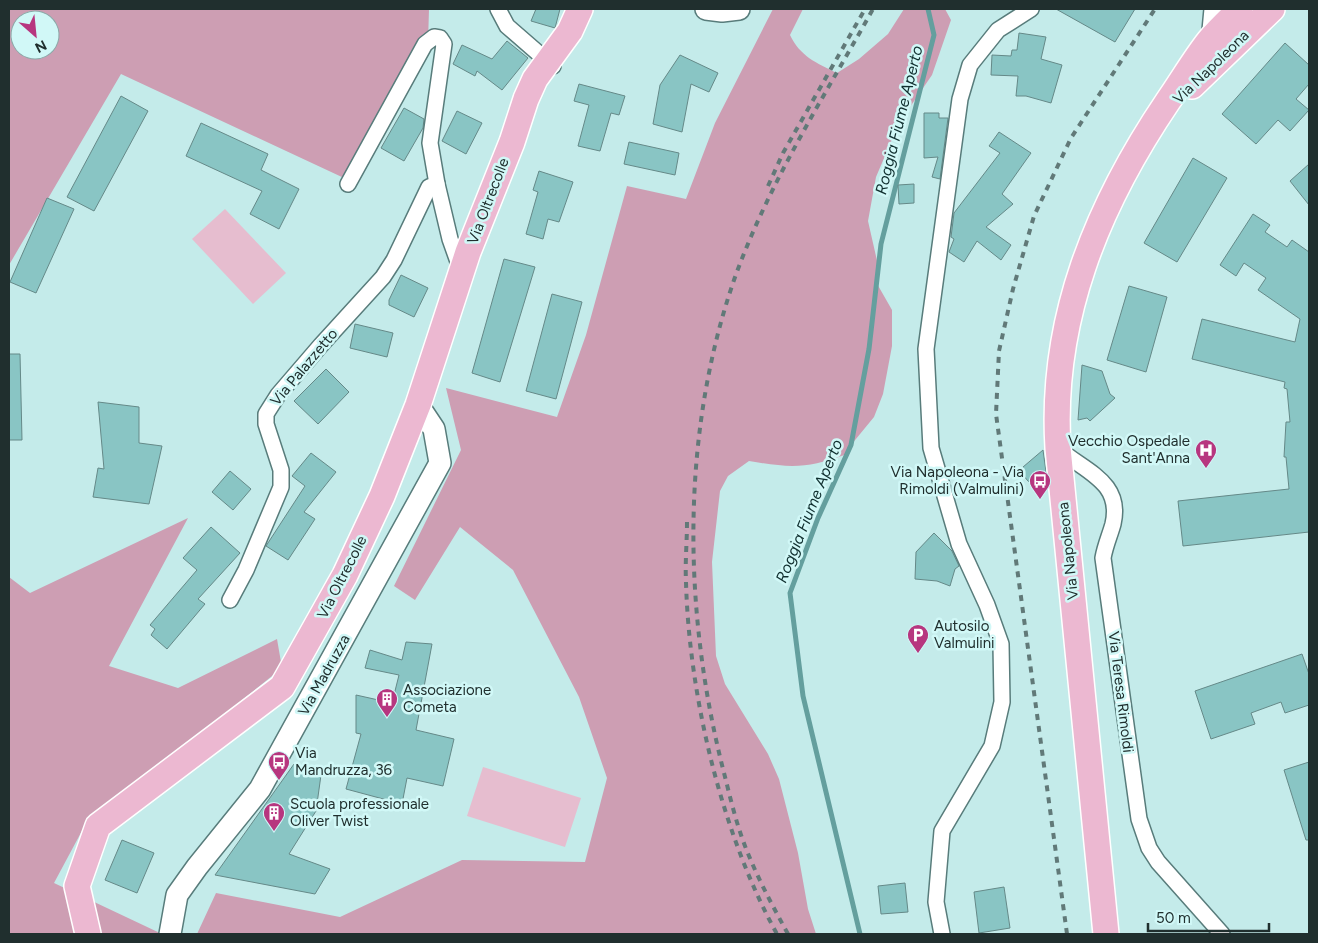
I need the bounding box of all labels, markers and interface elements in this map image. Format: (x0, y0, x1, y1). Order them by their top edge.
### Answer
north arrow (10, 10, 60, 60)
street label: Via Napoleona (1169, 26, 1253, 108)
text: N (32, 36, 49, 56)
water label: Roggia Fiume Aperto (871, 44, 927, 196)
street label: Via Oltrecolle (463, 155, 513, 247)
street label: Via Palazzetto (266, 324, 342, 409)
place label: Vecchio Ospedale Sant'Anna (1068, 432, 1190, 467)
water label: Roggia Fiume Aperto (772, 437, 846, 585)
hospital icon: Vecchio Ospedale Sant'Anna (1194, 438, 1218, 469)
place label: Via Napoleona - Via Rimoldi (Valmulini) (891, 463, 1024, 498)
bus stop icon: Via Napoleona - Via Rimoldi (Valmulini) (1028, 469, 1052, 500)
street label: Via Napoleona (1054, 501, 1082, 601)
street label: Via Oltrecolle (313, 532, 371, 622)
place label: Autosilo Valmulini (934, 617, 995, 652)
parking icon: Autosilo Valmulini (906, 623, 930, 654)
street label: Via Teresa Rimoldi (1105, 630, 1137, 754)
street label: Via Madruzza (294, 631, 354, 719)
place label: Associazione Cometa (403, 681, 491, 716)
building icon: Associazione Cometa (375, 687, 399, 718)
place label: Via Mandruzza, 36 (295, 744, 393, 779)
bus stop icon: Via Mandruzza, 36 (267, 750, 291, 781)
place label: Scuola professionale Oliver Twist (290, 795, 429, 830)
building icon: Scuola professionale Oliver Twist (262, 801, 286, 832)
scale bar (1148, 900, 1269, 932)
text: 50 m (1156, 909, 1191, 927)

